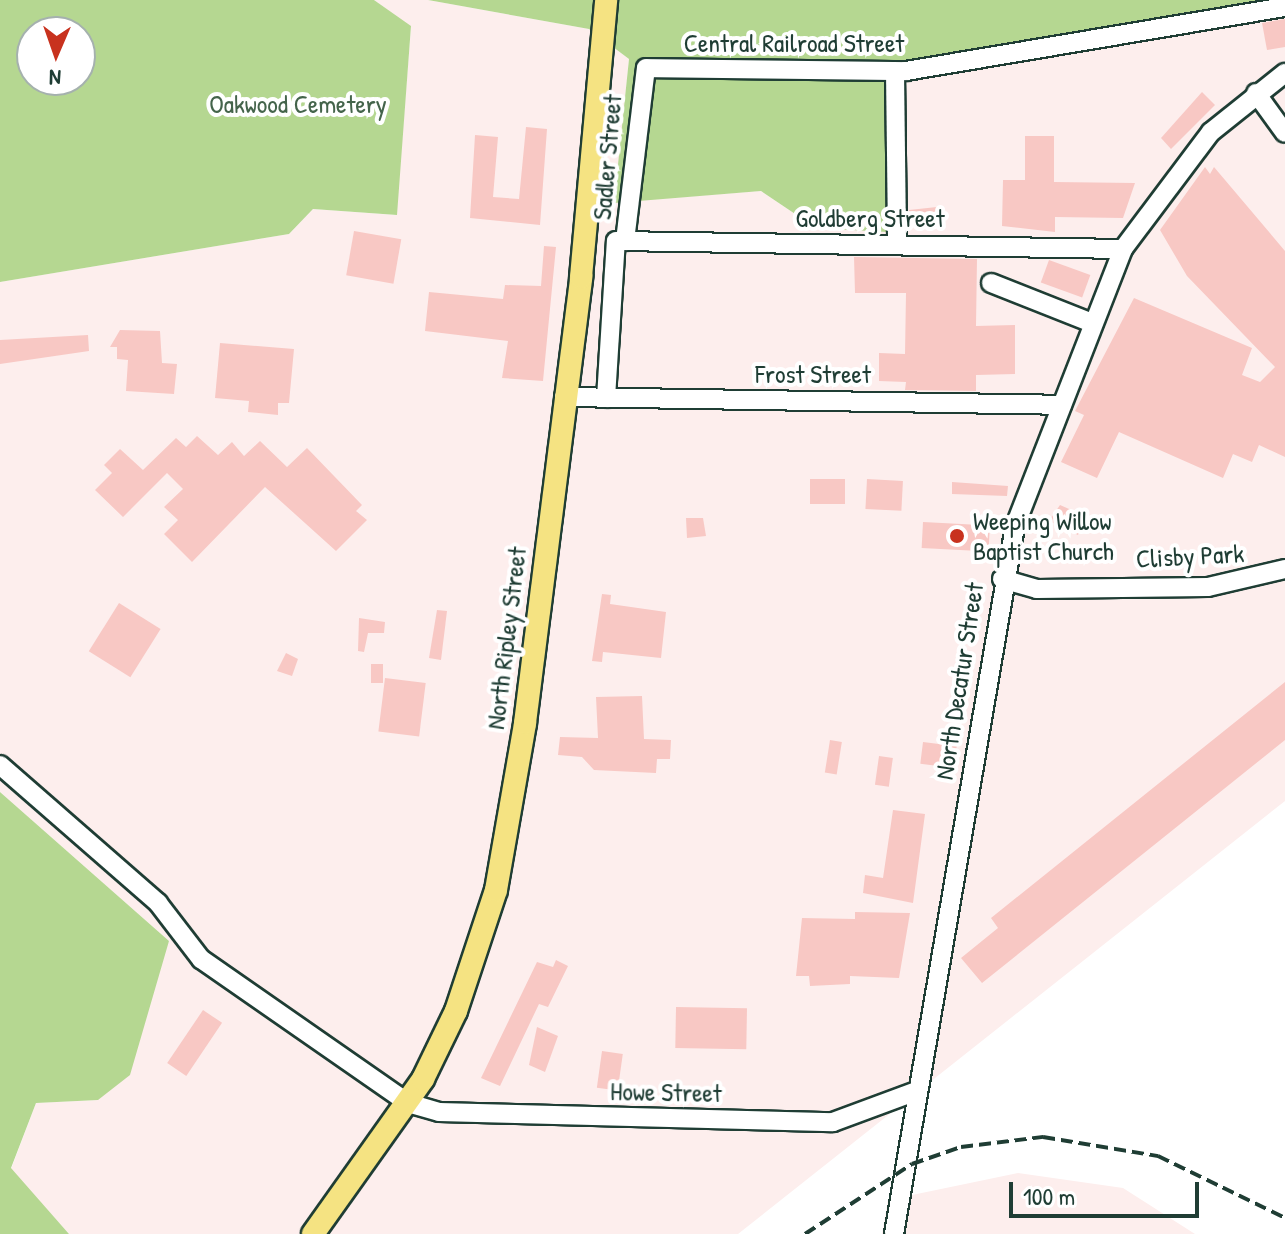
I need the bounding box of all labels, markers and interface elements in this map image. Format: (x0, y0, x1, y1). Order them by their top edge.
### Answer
north arrow (16, 16, 96, 96)
street label: Central Railroad Street (684, 27, 904, 59)
text: N (49, 63, 62, 93)
park label: Oakwood Cemetery (209, 88, 387, 120)
street label: Sadler Street (586, 93, 628, 221)
street label: Goldberg Street (795, 202, 945, 234)
street label: Frost Street (755, 358, 871, 390)
place label: Weeping Willow Baptist Church (973, 505, 1114, 566)
marker: Weeping Willow Baptist Church (948, 527, 966, 545)
street label: Clisby Park (1135, 538, 1245, 574)
street label: North Ripley Street (479, 545, 533, 731)
street label: North Decatur Street (928, 580, 990, 782)
street label: Howe Street (610, 1075, 722, 1109)
scale bar (1013, 1166, 1203, 1216)
text: 100 m (1023, 1180, 1075, 1212)

